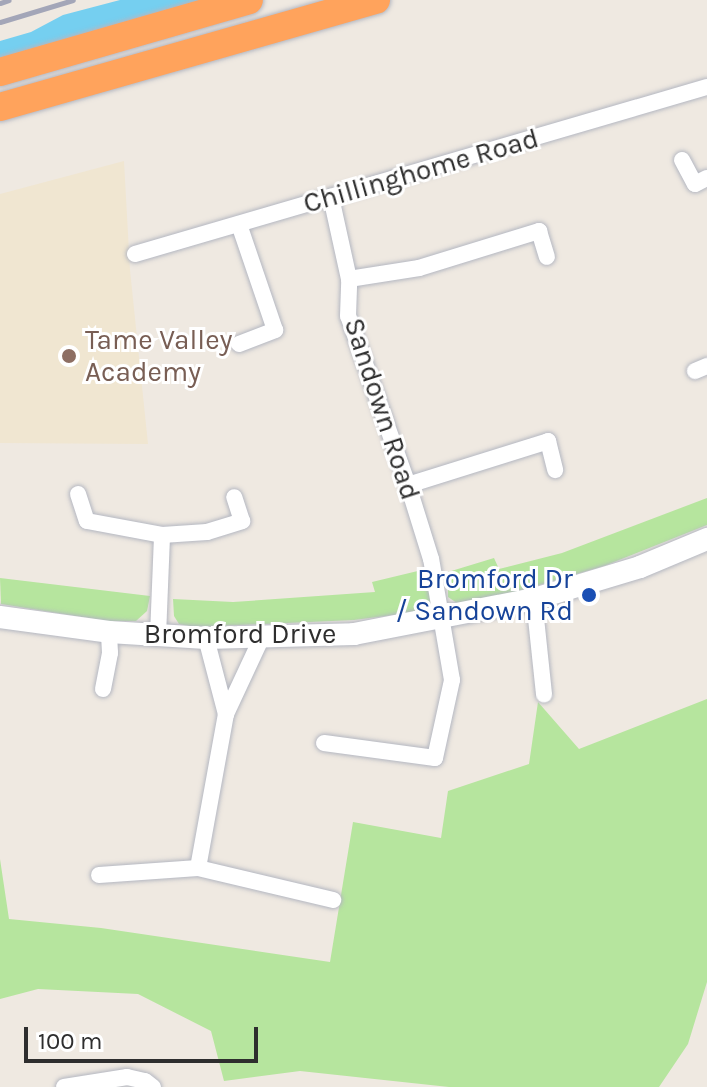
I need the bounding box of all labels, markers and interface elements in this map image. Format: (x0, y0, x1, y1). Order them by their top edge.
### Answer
street label: Chillinghome Road (300, 121, 542, 221)
street label: Sandown Road (337, 314, 427, 504)
place label: Tame Valley Academy (85, 323, 233, 389)
marker: Tame Valley Academy (60, 347, 78, 365)
place label: Bromford Dr / Sandown Rd (396, 562, 573, 628)
marker: Bromford Dr / Sandown Rd (580, 586, 598, 604)
street label: Bromford Drive (144, 617, 336, 651)
scale bar (28, 1011, 262, 1061)
text: 100 m (38, 1027, 103, 1055)

